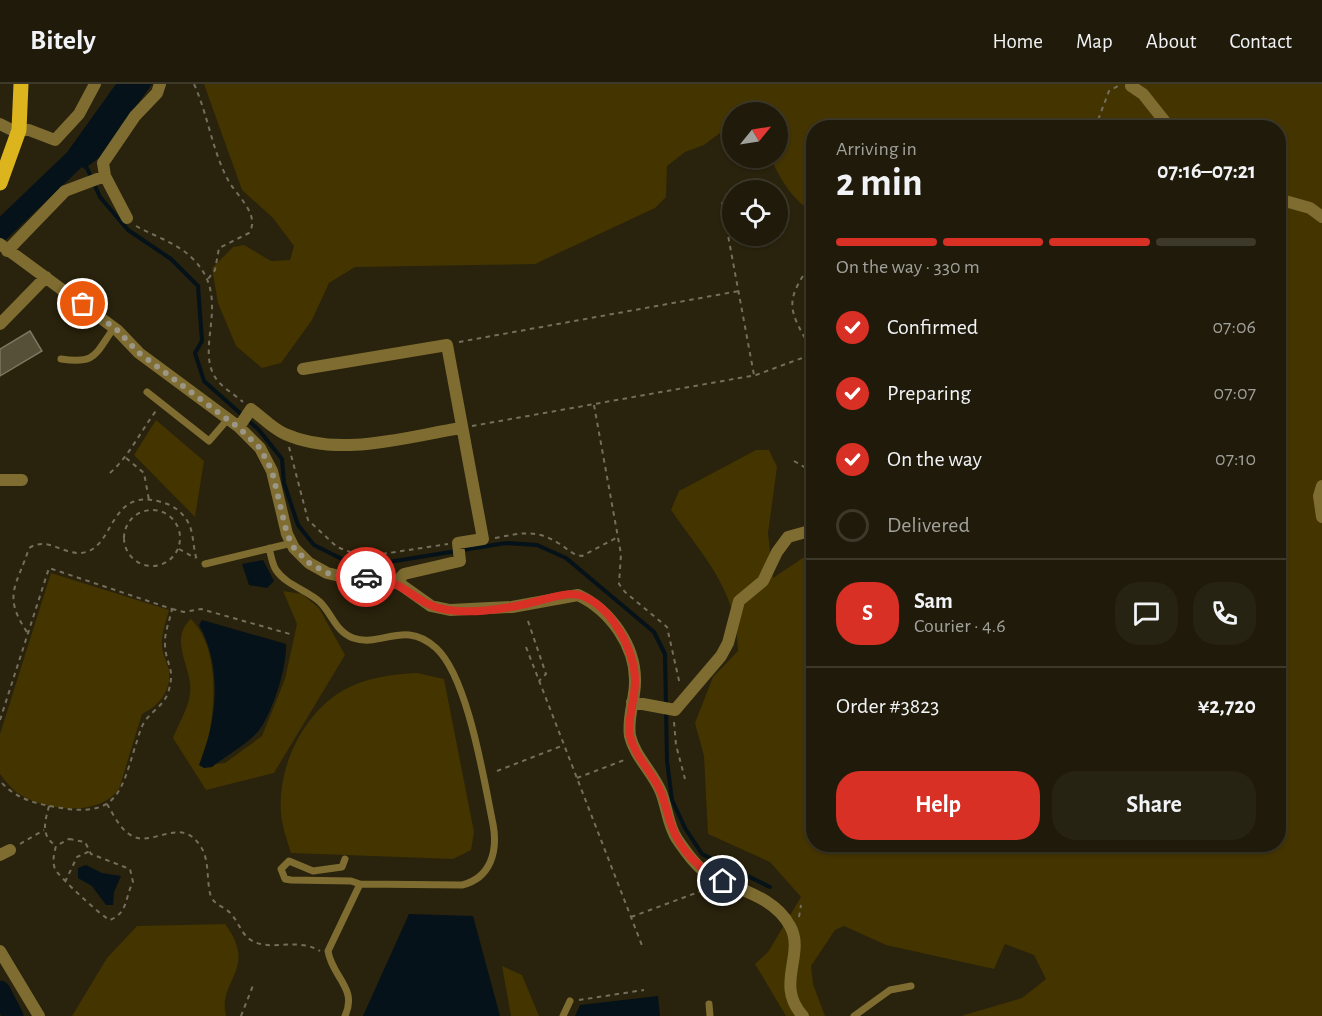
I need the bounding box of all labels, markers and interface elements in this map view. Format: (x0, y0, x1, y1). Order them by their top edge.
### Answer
text: Bitely (30, 27, 96, 55)
text: Home (992, 31, 1043, 52)
text: Map (1076, 31, 1113, 52)
text: About (1146, 31, 1196, 52)
text: Contact (1229, 31, 1292, 52)
north arrow (722, 102, 788, 168)
map controls (722, 102, 788, 246)
text: Arriving in (836, 139, 917, 159)
text: 07:16–07:21 (1157, 160, 1256, 182)
text: 2 min (836, 164, 923, 203)
button: locate (722, 180, 788, 246)
text: On the way · 330 m (836, 257, 980, 277)
pin (57, 278, 108, 329)
icon: bag (66, 287, 99, 320)
icon: check (836, 311, 869, 344)
text: Confirmed (887, 316, 978, 338)
text: 07:06 (1213, 317, 1256, 337)
icon: check (836, 377, 869, 410)
text: Preparing (887, 382, 971, 404)
text: 07:07 (1214, 383, 1256, 403)
icon: check (836, 443, 869, 476)
text: On the way (887, 448, 982, 470)
text: 07:10 (1215, 449, 1256, 469)
text: Delivered (887, 514, 970, 536)
courier (336, 547, 396, 607)
icon: car (350, 561, 383, 594)
button: chat (1115, 582, 1178, 645)
button: phone (1193, 582, 1256, 645)
text: Sam (914, 590, 953, 612)
text: S (862, 602, 873, 624)
text: Courier · 4.6 (914, 616, 1006, 636)
text: Order #3823 (836, 695, 939, 717)
text: ¥2,720 (1198, 695, 1256, 717)
button: Help (836, 771, 1040, 840)
button: Share (1052, 771, 1256, 840)
pin (697, 855, 748, 906)
icon: home (706, 864, 739, 897)

